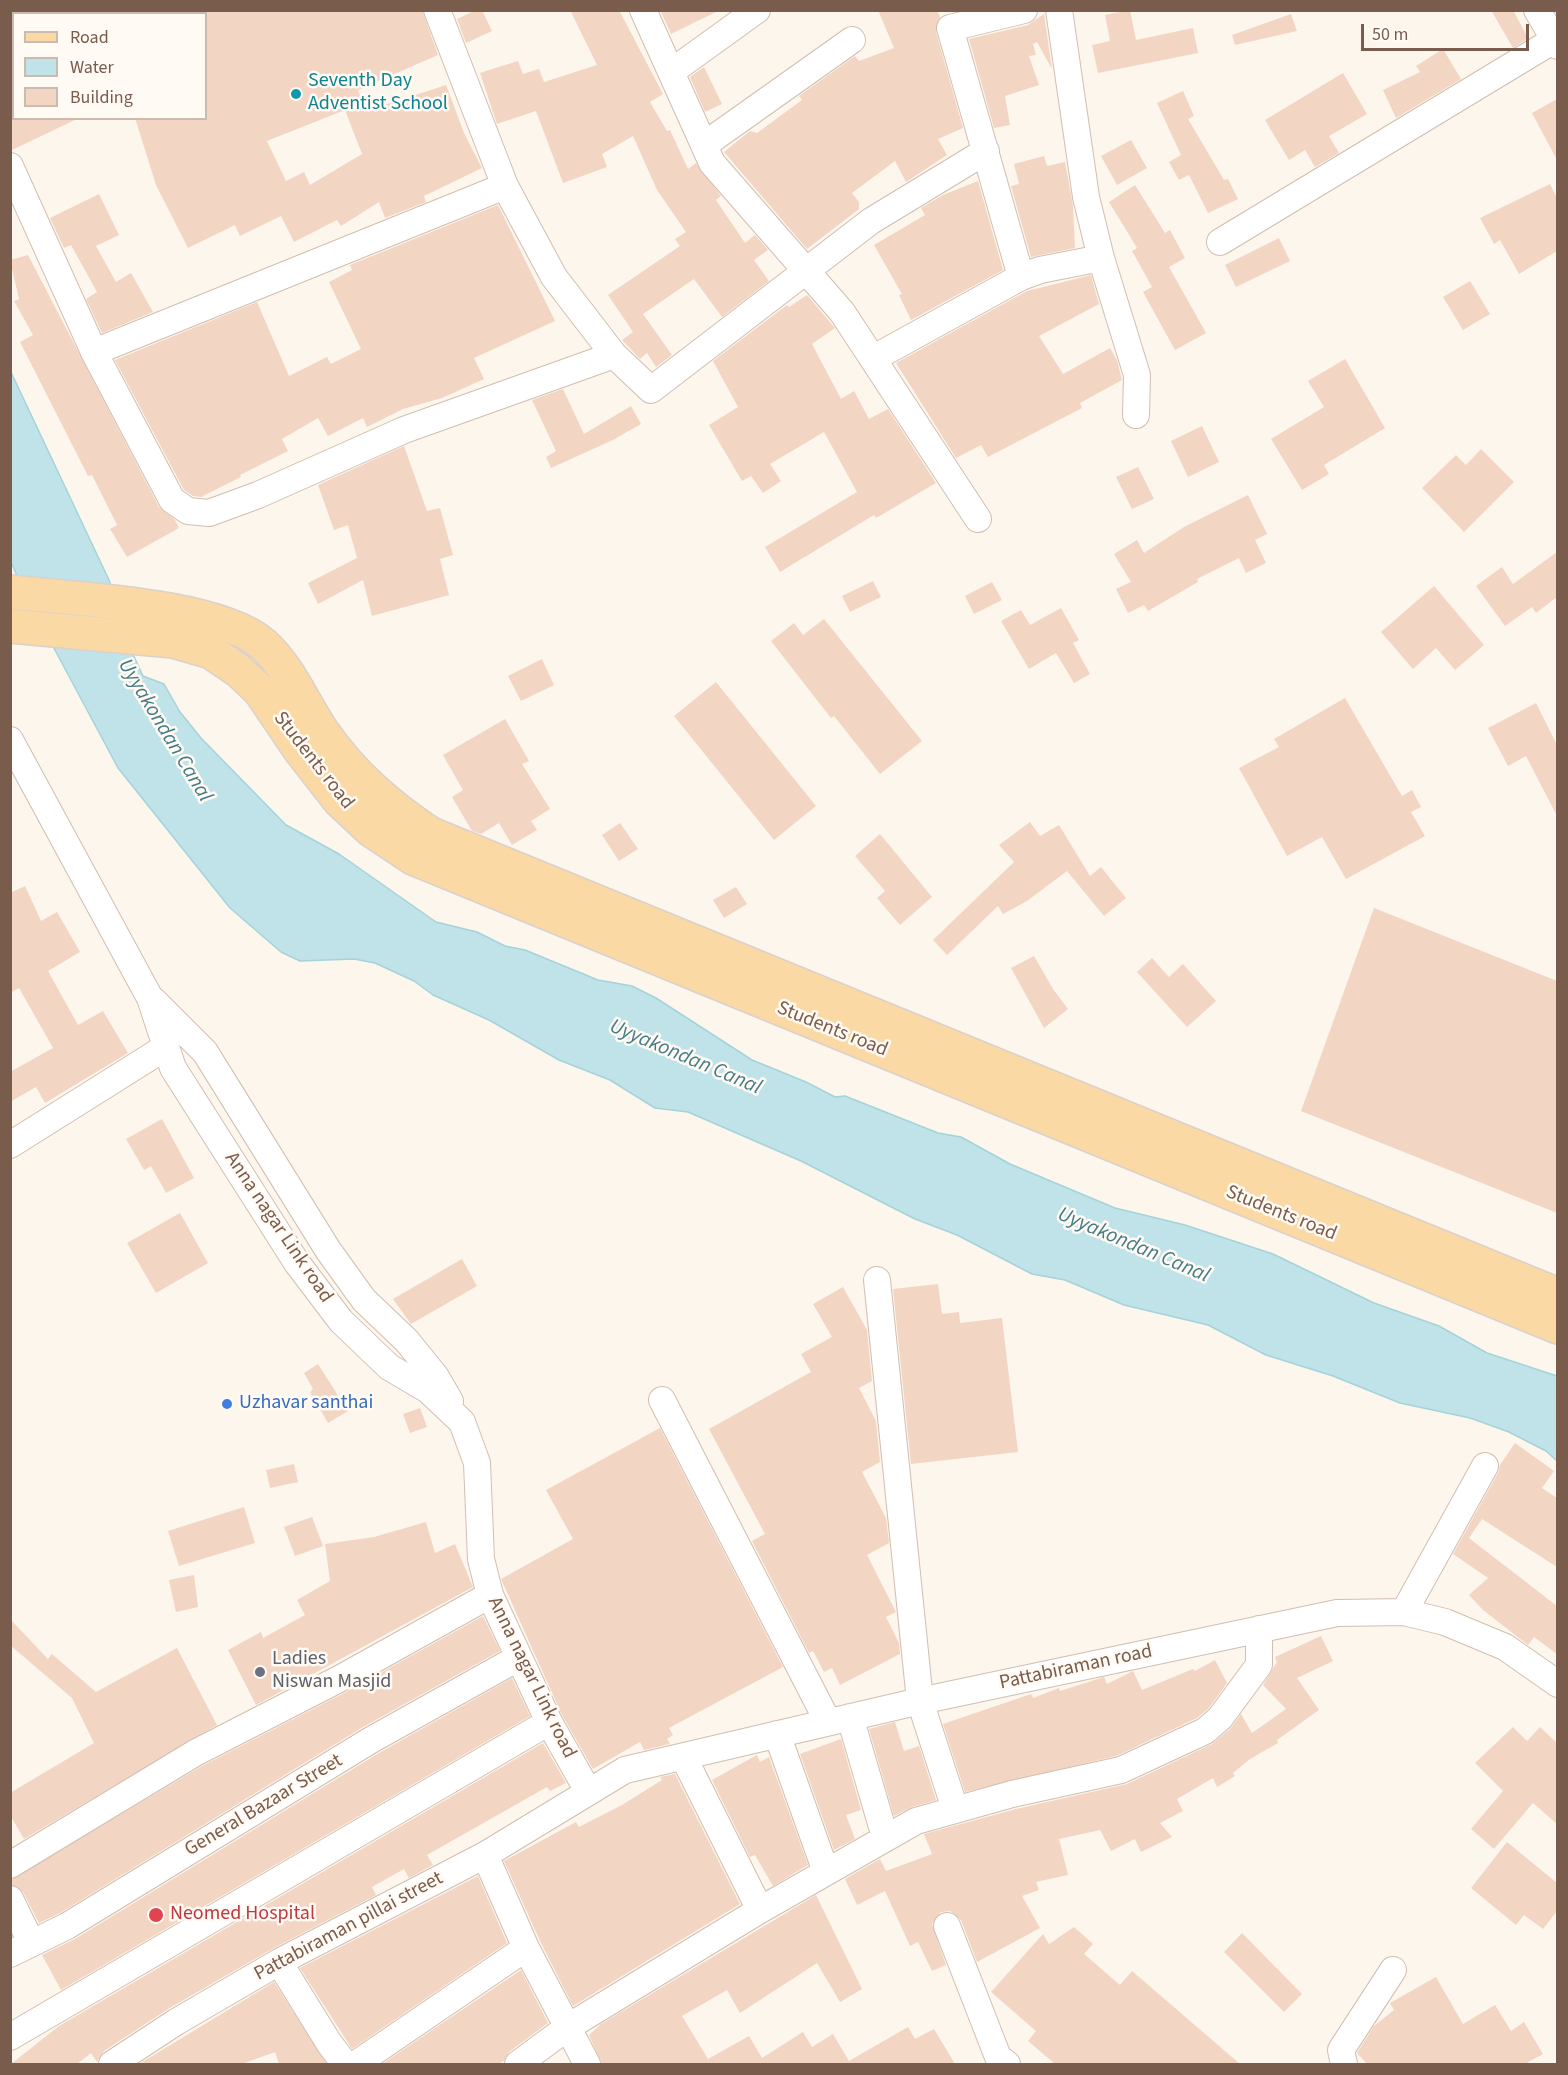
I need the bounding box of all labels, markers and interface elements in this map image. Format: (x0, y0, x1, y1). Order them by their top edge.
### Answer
legend (12, 12, 207, 120)
scale bar (1364, 12, 1532, 50)
text: 50 m (1372, 22, 1408, 47)
text: Road (70, 25, 109, 50)
text: Water (70, 55, 114, 80)
place label: Seventh Day Adventist School (308, 70, 448, 117)
text: Building (70, 85, 133, 110)
marker: Seventh Day Adventist School (289, 87, 303, 101)
water label: Uyyakondan Canal (111, 655, 217, 807)
street label: Students road (267, 707, 359, 815)
street label: Students road (773, 997, 891, 1063)
water label: Uyyakondan Canal (605, 1015, 765, 1101)
street label: Anna nagar Link road (219, 1148, 337, 1308)
street label: Students road (1222, 1181, 1340, 1247)
water label: Uyyakondan Canal (1053, 1203, 1213, 1289)
place label: Uzhavar santhai (239, 1392, 373, 1416)
marker: Uzhavar santhai (220, 1397, 234, 1411)
street label: Anna nagar Link road (482, 1593, 580, 1763)
street label: Pattabiraman road (997, 1640, 1155, 1696)
place label: Ladies Niswan Masjid (272, 1648, 391, 1695)
marker: Ladies Niswan Masjid (253, 1665, 267, 1679)
street label: General Bazaar Street (181, 1749, 347, 1863)
street label: Pattabiraman pillai street (251, 1867, 447, 1987)
place label: Neomed Hospital (170, 1903, 315, 1927)
marker: Neomed Hospital (147, 1906, 165, 1924)

